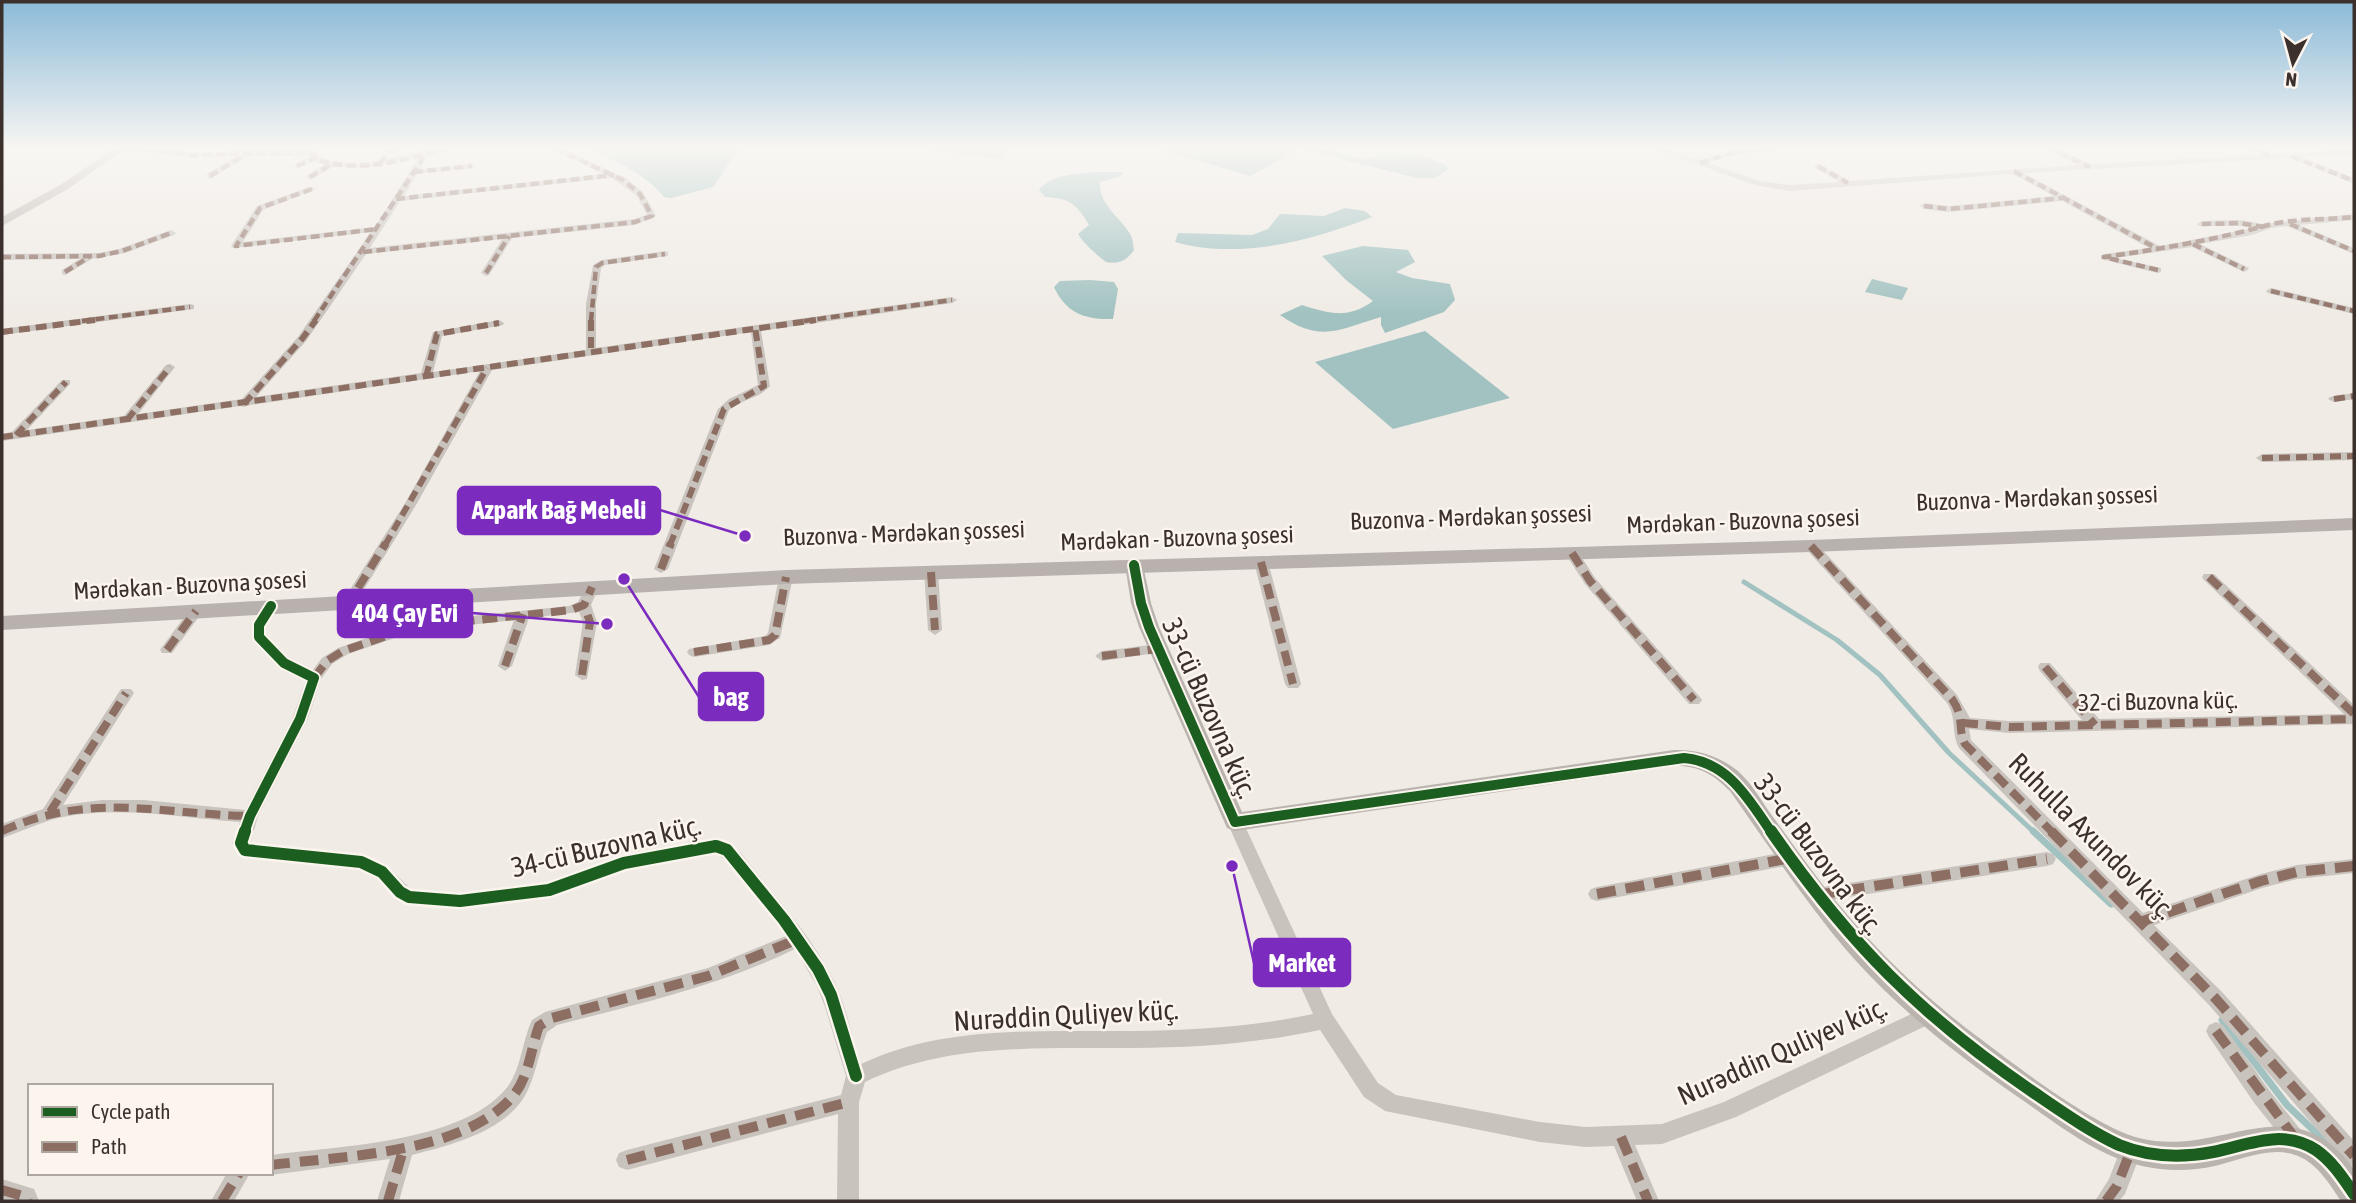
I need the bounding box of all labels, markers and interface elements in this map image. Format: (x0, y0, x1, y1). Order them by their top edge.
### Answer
north arrow (2258, 28, 2328, 98)
text: N (2284, 68, 2298, 91)
street label: Buzonva - Mərdəkan şossesi (1915, 480, 2159, 516)
callout: Azpark Bağ Mebeli (458, 487, 660, 534)
text: Azpark Bağ Mebeli (471, 495, 646, 525)
street label: Buzonva - Mərdəkan şossesi (1349, 499, 1593, 535)
street label: Mərdəkan - Buzovna şosesi (1626, 503, 1860, 539)
street label: Buzonva - Mərdəkan şossesi (782, 515, 1026, 551)
street label: Mərdəkan - Buzovna şosesi (1060, 520, 1294, 556)
street label: Mərdəkan - Buzovna şosesi (73, 565, 307, 605)
callout: 404 Çay Evi (338, 590, 472, 637)
text: 404 Çay Evi (351, 598, 458, 628)
street label: 33-cü Buzovna küç. (1156, 613, 1264, 803)
callout: bag (699, 673, 763, 720)
text: bag (713, 682, 750, 712)
street label: 32-ci Buzovna küç. (2078, 686, 2238, 716)
street label: Ruhulla Axundov küç. (2002, 746, 2182, 926)
street label: 33-cü Buzovna küç. (1748, 767, 1890, 941)
street label: 34-cü Buzovna küç. (508, 809, 704, 883)
callout: Market (1254, 939, 1350, 986)
text: Market (1268, 948, 1336, 978)
street label: Nurəddin Quliyev küç. (1673, 991, 1891, 1111)
street label: Nurəddin Quliyev küç. (953, 993, 1179, 1037)
legend (28, 1084, 273, 1175)
text: Cycle path (91, 1099, 170, 1123)
text: Path (91, 1134, 127, 1158)

